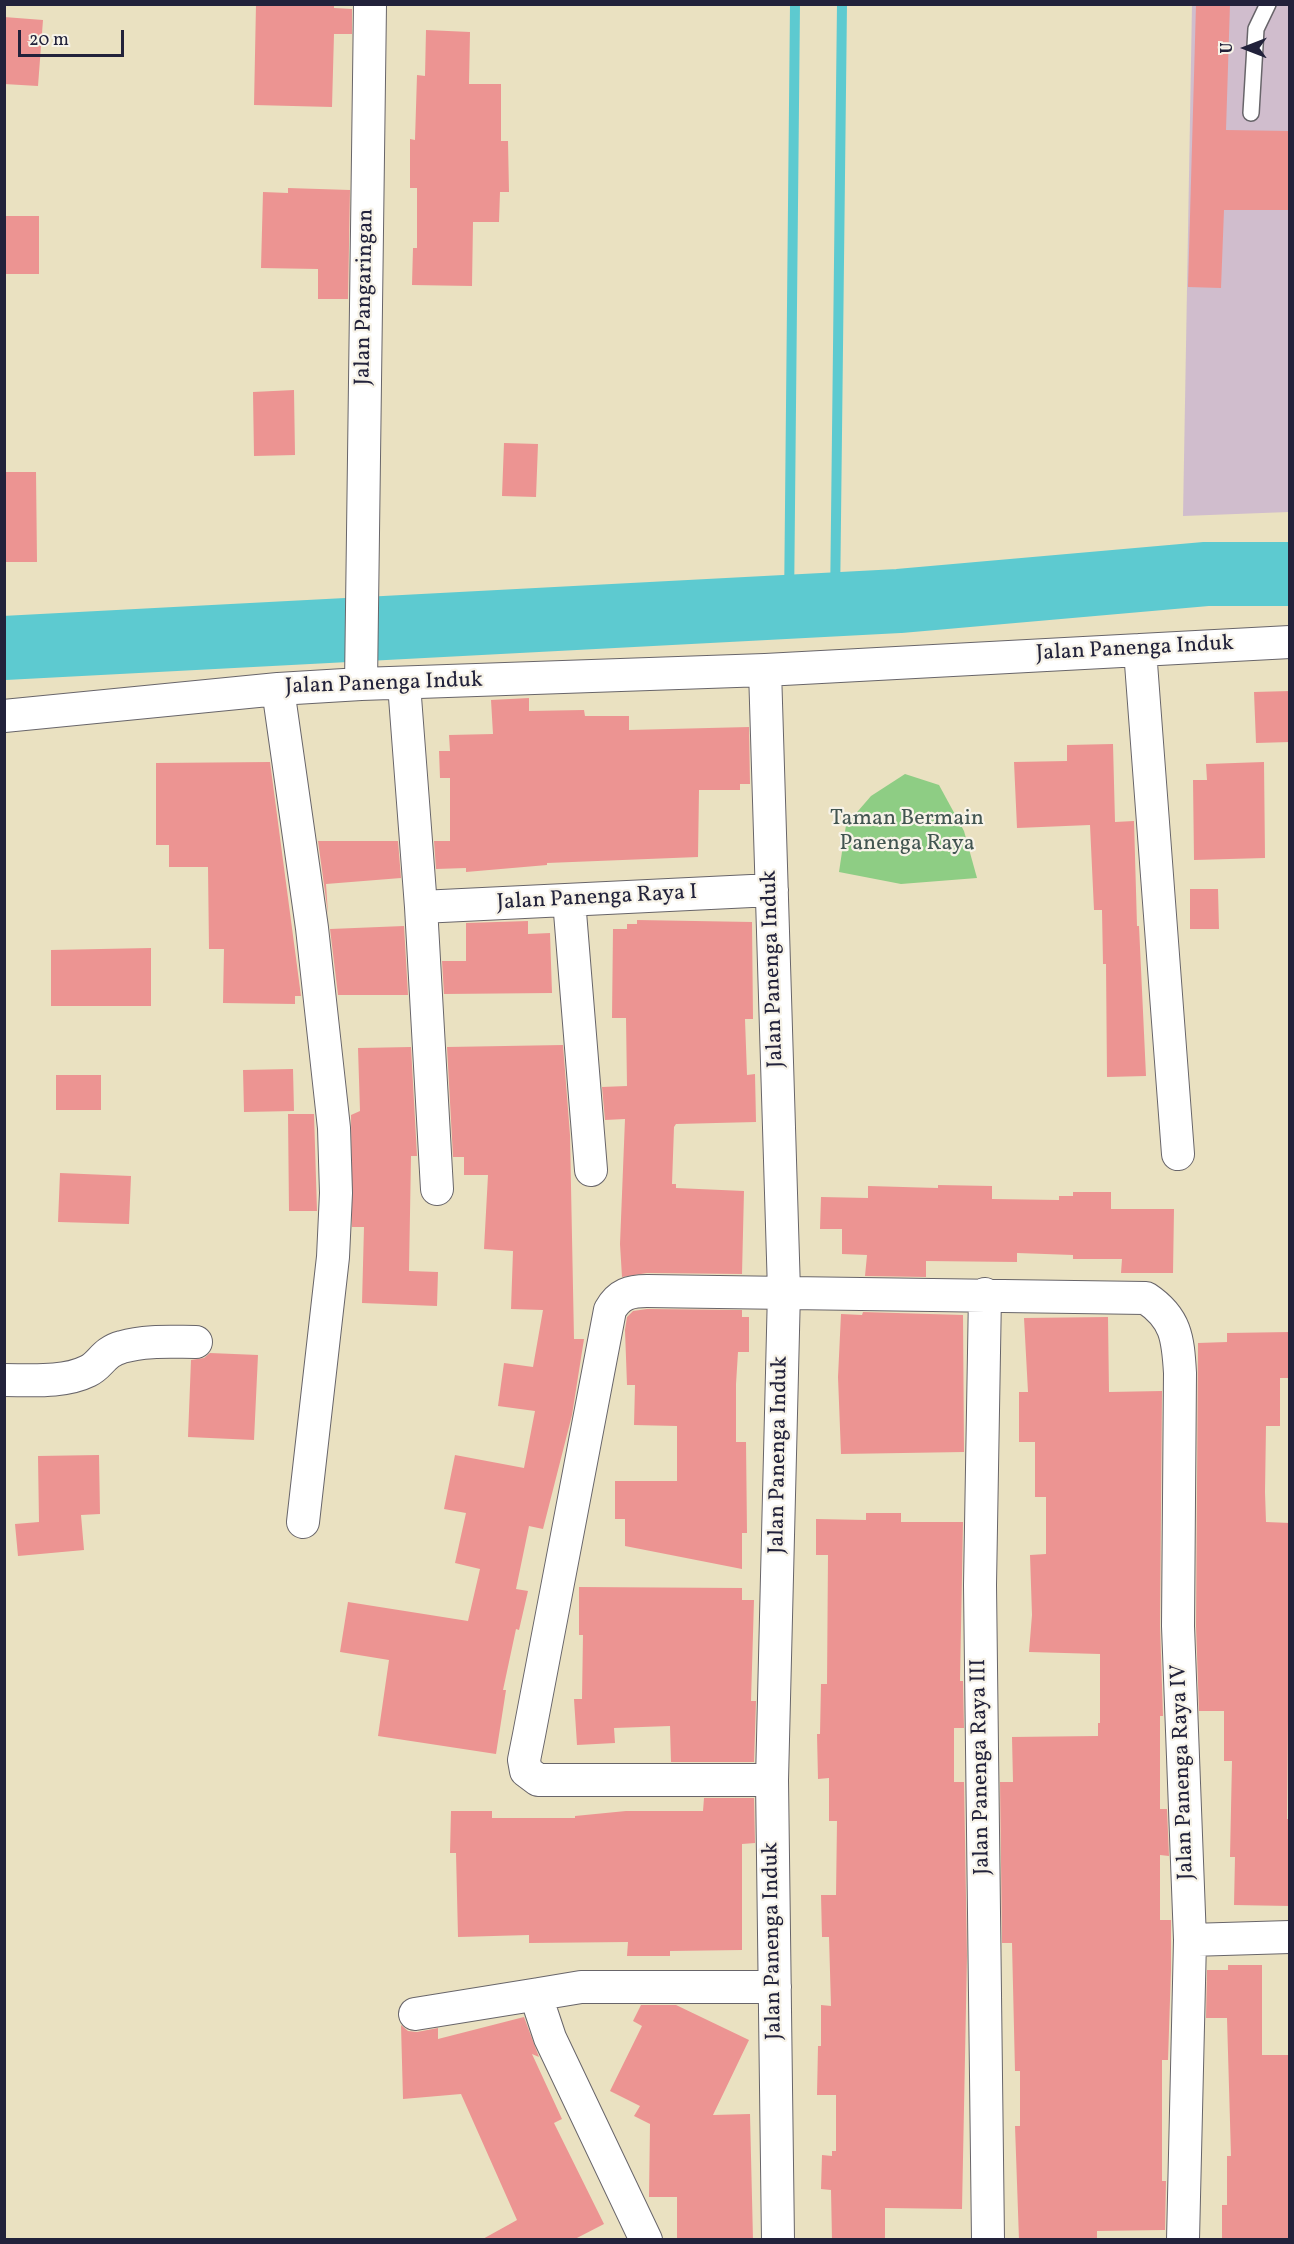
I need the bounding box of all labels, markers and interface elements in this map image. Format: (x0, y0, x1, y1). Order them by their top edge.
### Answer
scale bar (21, 18, 128, 56)
north arrow (1216, 18, 1276, 78)
text: 20 m (29, 28, 69, 53)
text: U (1217, 43, 1239, 54)
street label: Jalan Pangaringan (351, 208, 381, 386)
street label: Jalan Panenga Induk (1035, 632, 1235, 668)
street label: Jalan Panenga Induk (285, 668, 483, 702)
park label: Taman Bermain Panenga Raya (830, 807, 984, 858)
street label: Jalan Panenga Induk (757, 870, 791, 1068)
street label: Jalan Panenga Raya I (496, 881, 698, 917)
street label: Jalan Panenga Induk (765, 1356, 795, 1554)
street label: Jalan Panenga Raya III (967, 1659, 997, 1875)
street label: Jalan Panenga Raya IV (1167, 1664, 1201, 1880)
street label: Jalan Panenga Induk (759, 1842, 789, 2040)

